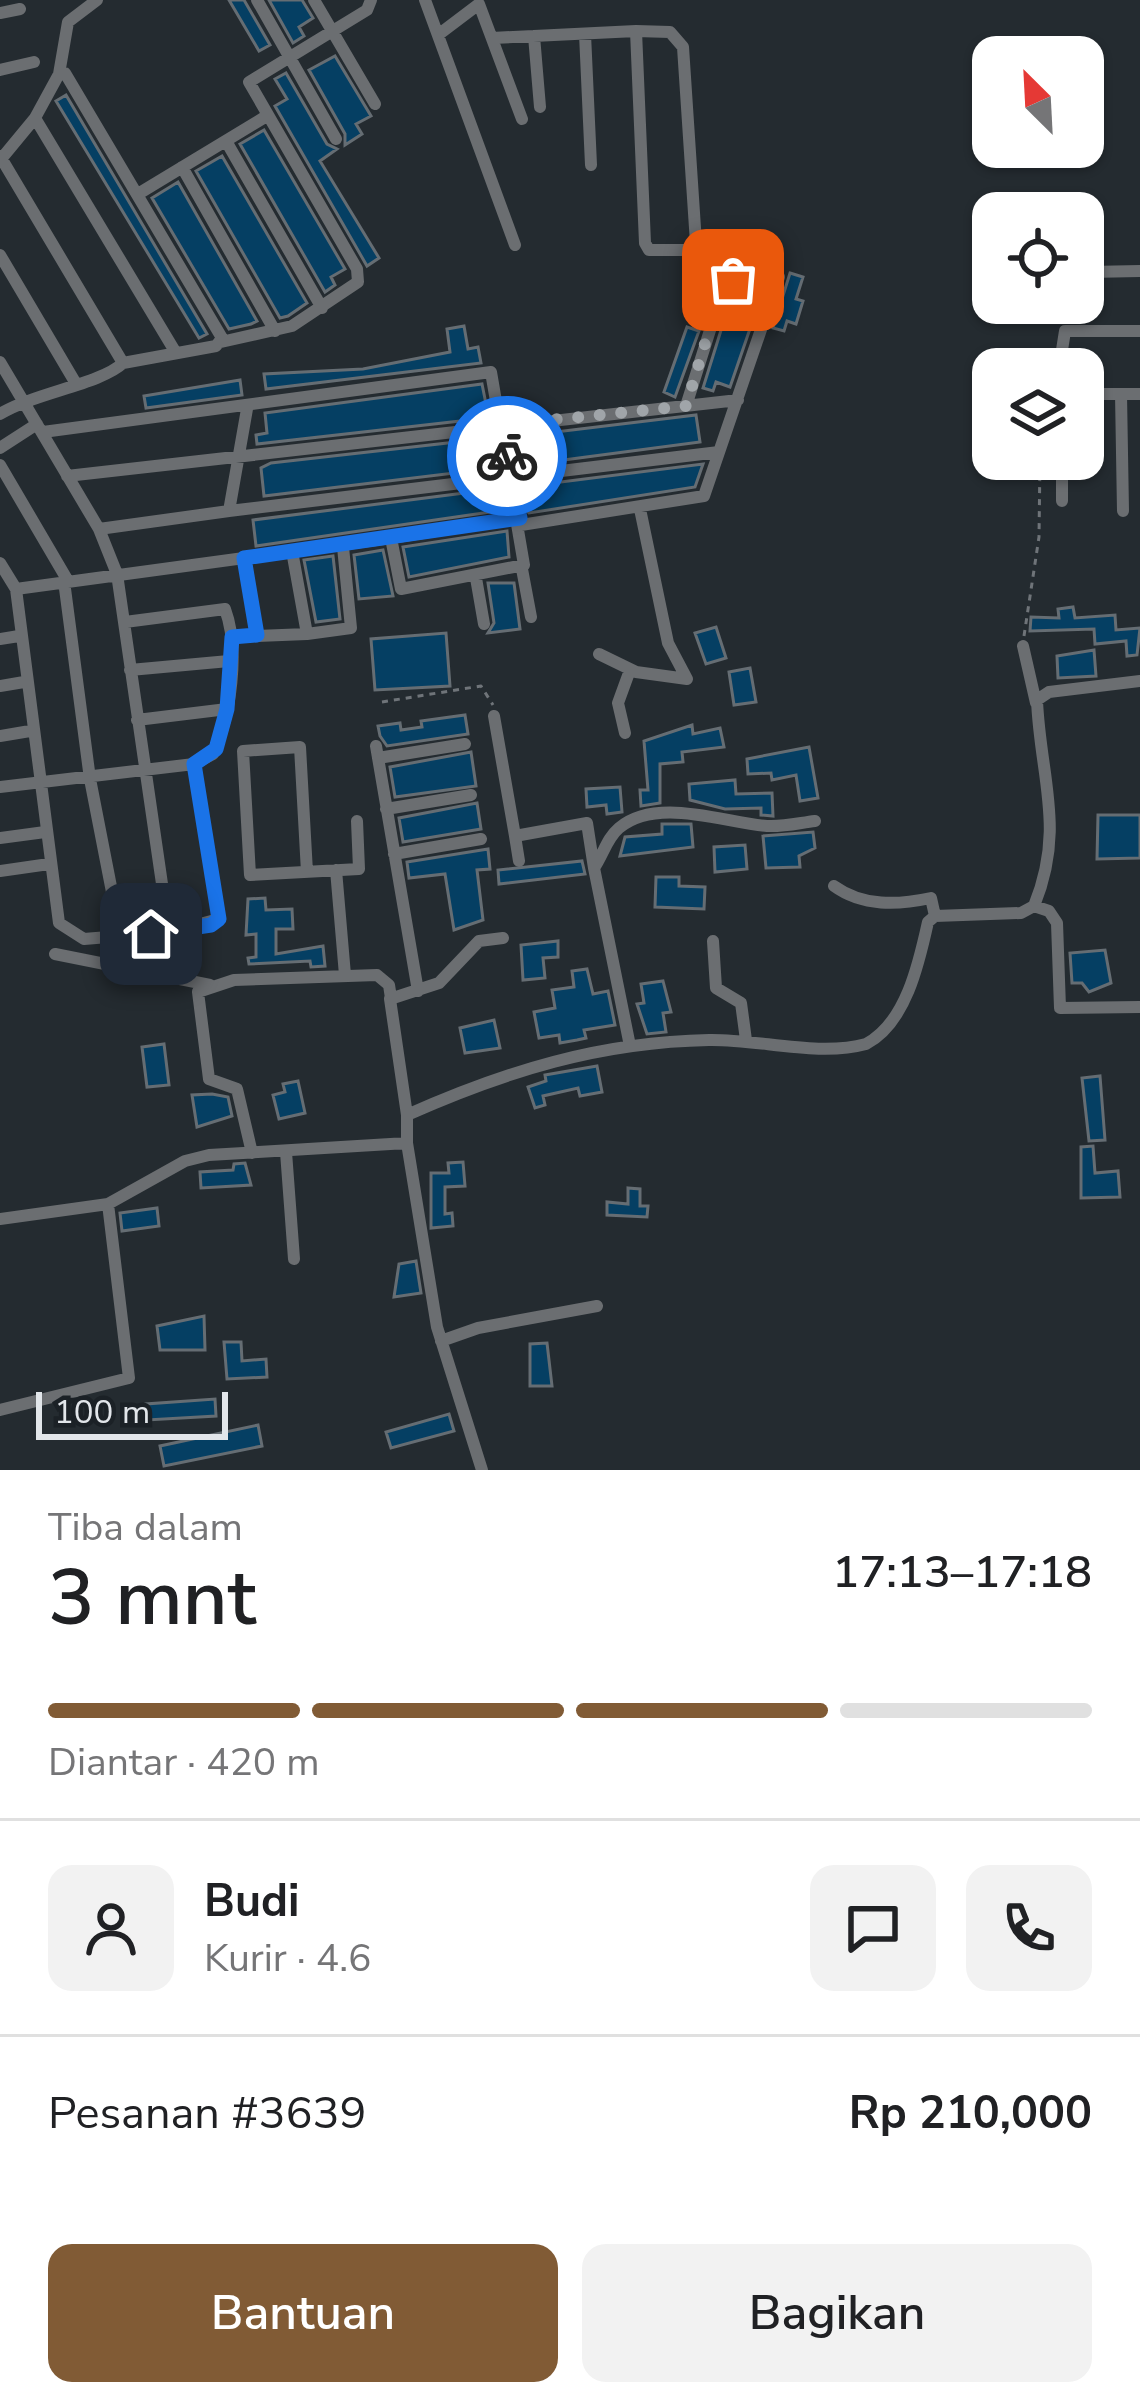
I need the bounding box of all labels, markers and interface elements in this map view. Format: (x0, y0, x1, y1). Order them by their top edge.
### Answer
north arrow (972, 36, 1104, 168)
map controls (972, 36, 1104, 480)
button: locate (972, 192, 1104, 324)
pin (682, 229, 784, 331)
icon: bag (700, 247, 766, 313)
button: layers (972, 348, 1104, 480)
courier (447, 396, 567, 516)
icon: bike (474, 423, 540, 489)
pin (100, 883, 202, 985)
icon: home (118, 901, 184, 967)
scale bar (36, 1386, 228, 1439)
text: 100 m (54, 1390, 150, 1435)
text: Tiba dalam (48, 1501, 243, 1554)
text: 17:13–17:18 (832, 1542, 1092, 1603)
text: 3 mnt (48, 1545, 256, 1652)
text: Diantar · 420 m (48, 1736, 320, 1789)
button: person (48, 1865, 174, 1991)
button: chat (810, 1865, 936, 1991)
button: phone (966, 1865, 1092, 1991)
text: Budi (204, 1871, 300, 1932)
text: Kurir · 4.6 (204, 1932, 371, 1985)
text: Pesanan #3639 (48, 2083, 366, 2144)
text: Rp 210,000 (849, 2083, 1092, 2144)
button: Bantuan (48, 2244, 558, 2382)
button: Bagikan (582, 2244, 1092, 2382)

